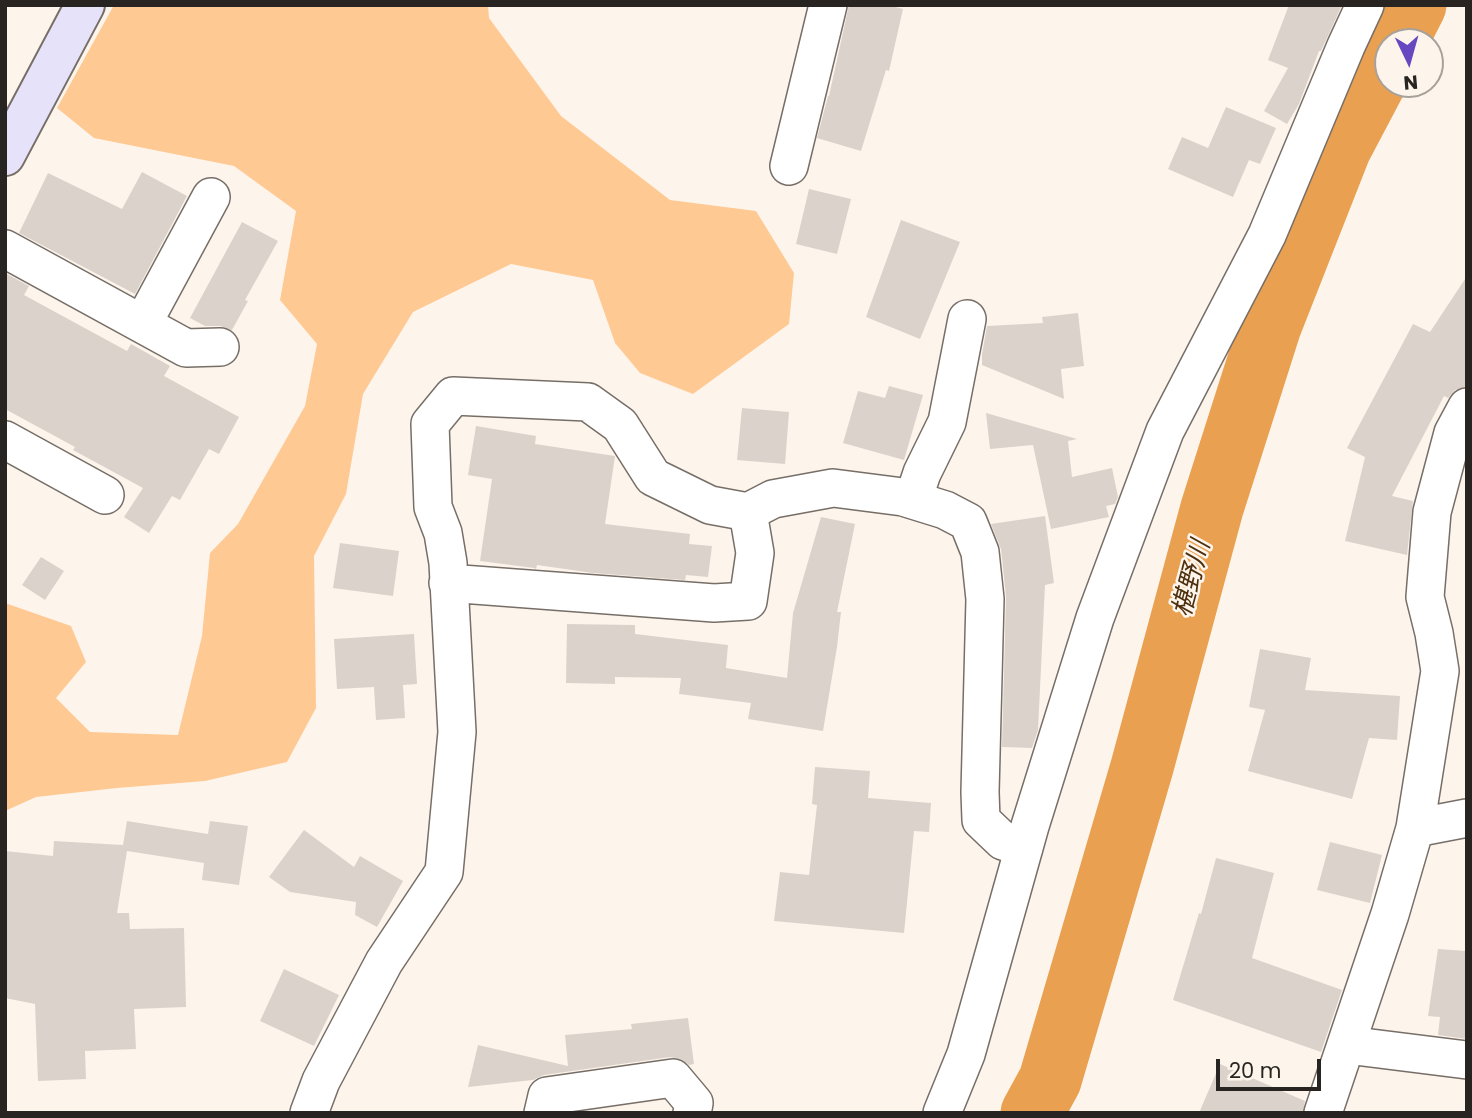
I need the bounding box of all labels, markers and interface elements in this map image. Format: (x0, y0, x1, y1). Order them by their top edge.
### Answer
north arrow (1374, 28, 1444, 98)
text: N (1402, 68, 1419, 96)
water label: 椹野川 (1168, 537, 1218, 621)
scale bar (1220, 1044, 1325, 1088)
text: 20 m (1229, 1056, 1282, 1085)

